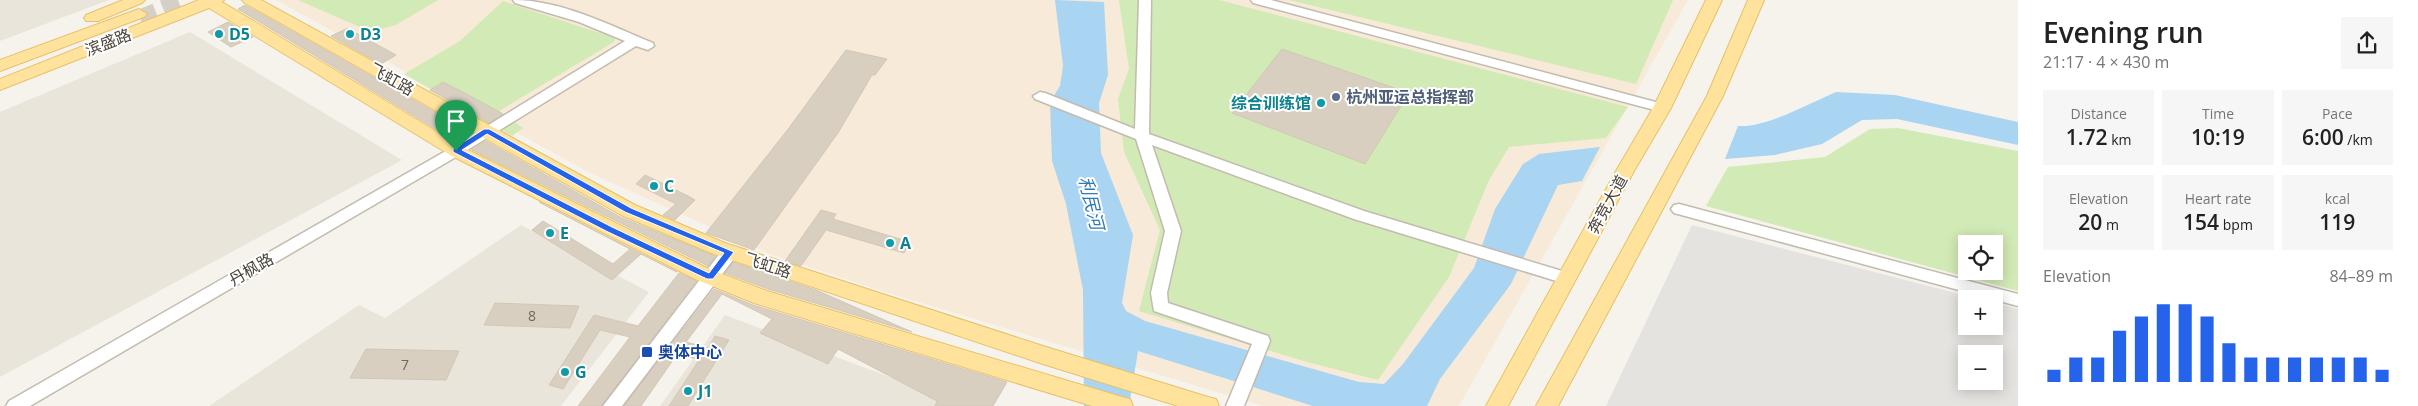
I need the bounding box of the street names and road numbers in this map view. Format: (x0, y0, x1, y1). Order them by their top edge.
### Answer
street label: 滨盛路 (82, 23, 134, 61)
street label: 飞虹路 (366, 58, 418, 100)
street label: 奔竞大道 (1582, 171, 1632, 237)
street label: 丹枫路 (225, 247, 277, 291)
street label: 飞虹路 (742, 247, 794, 283)

